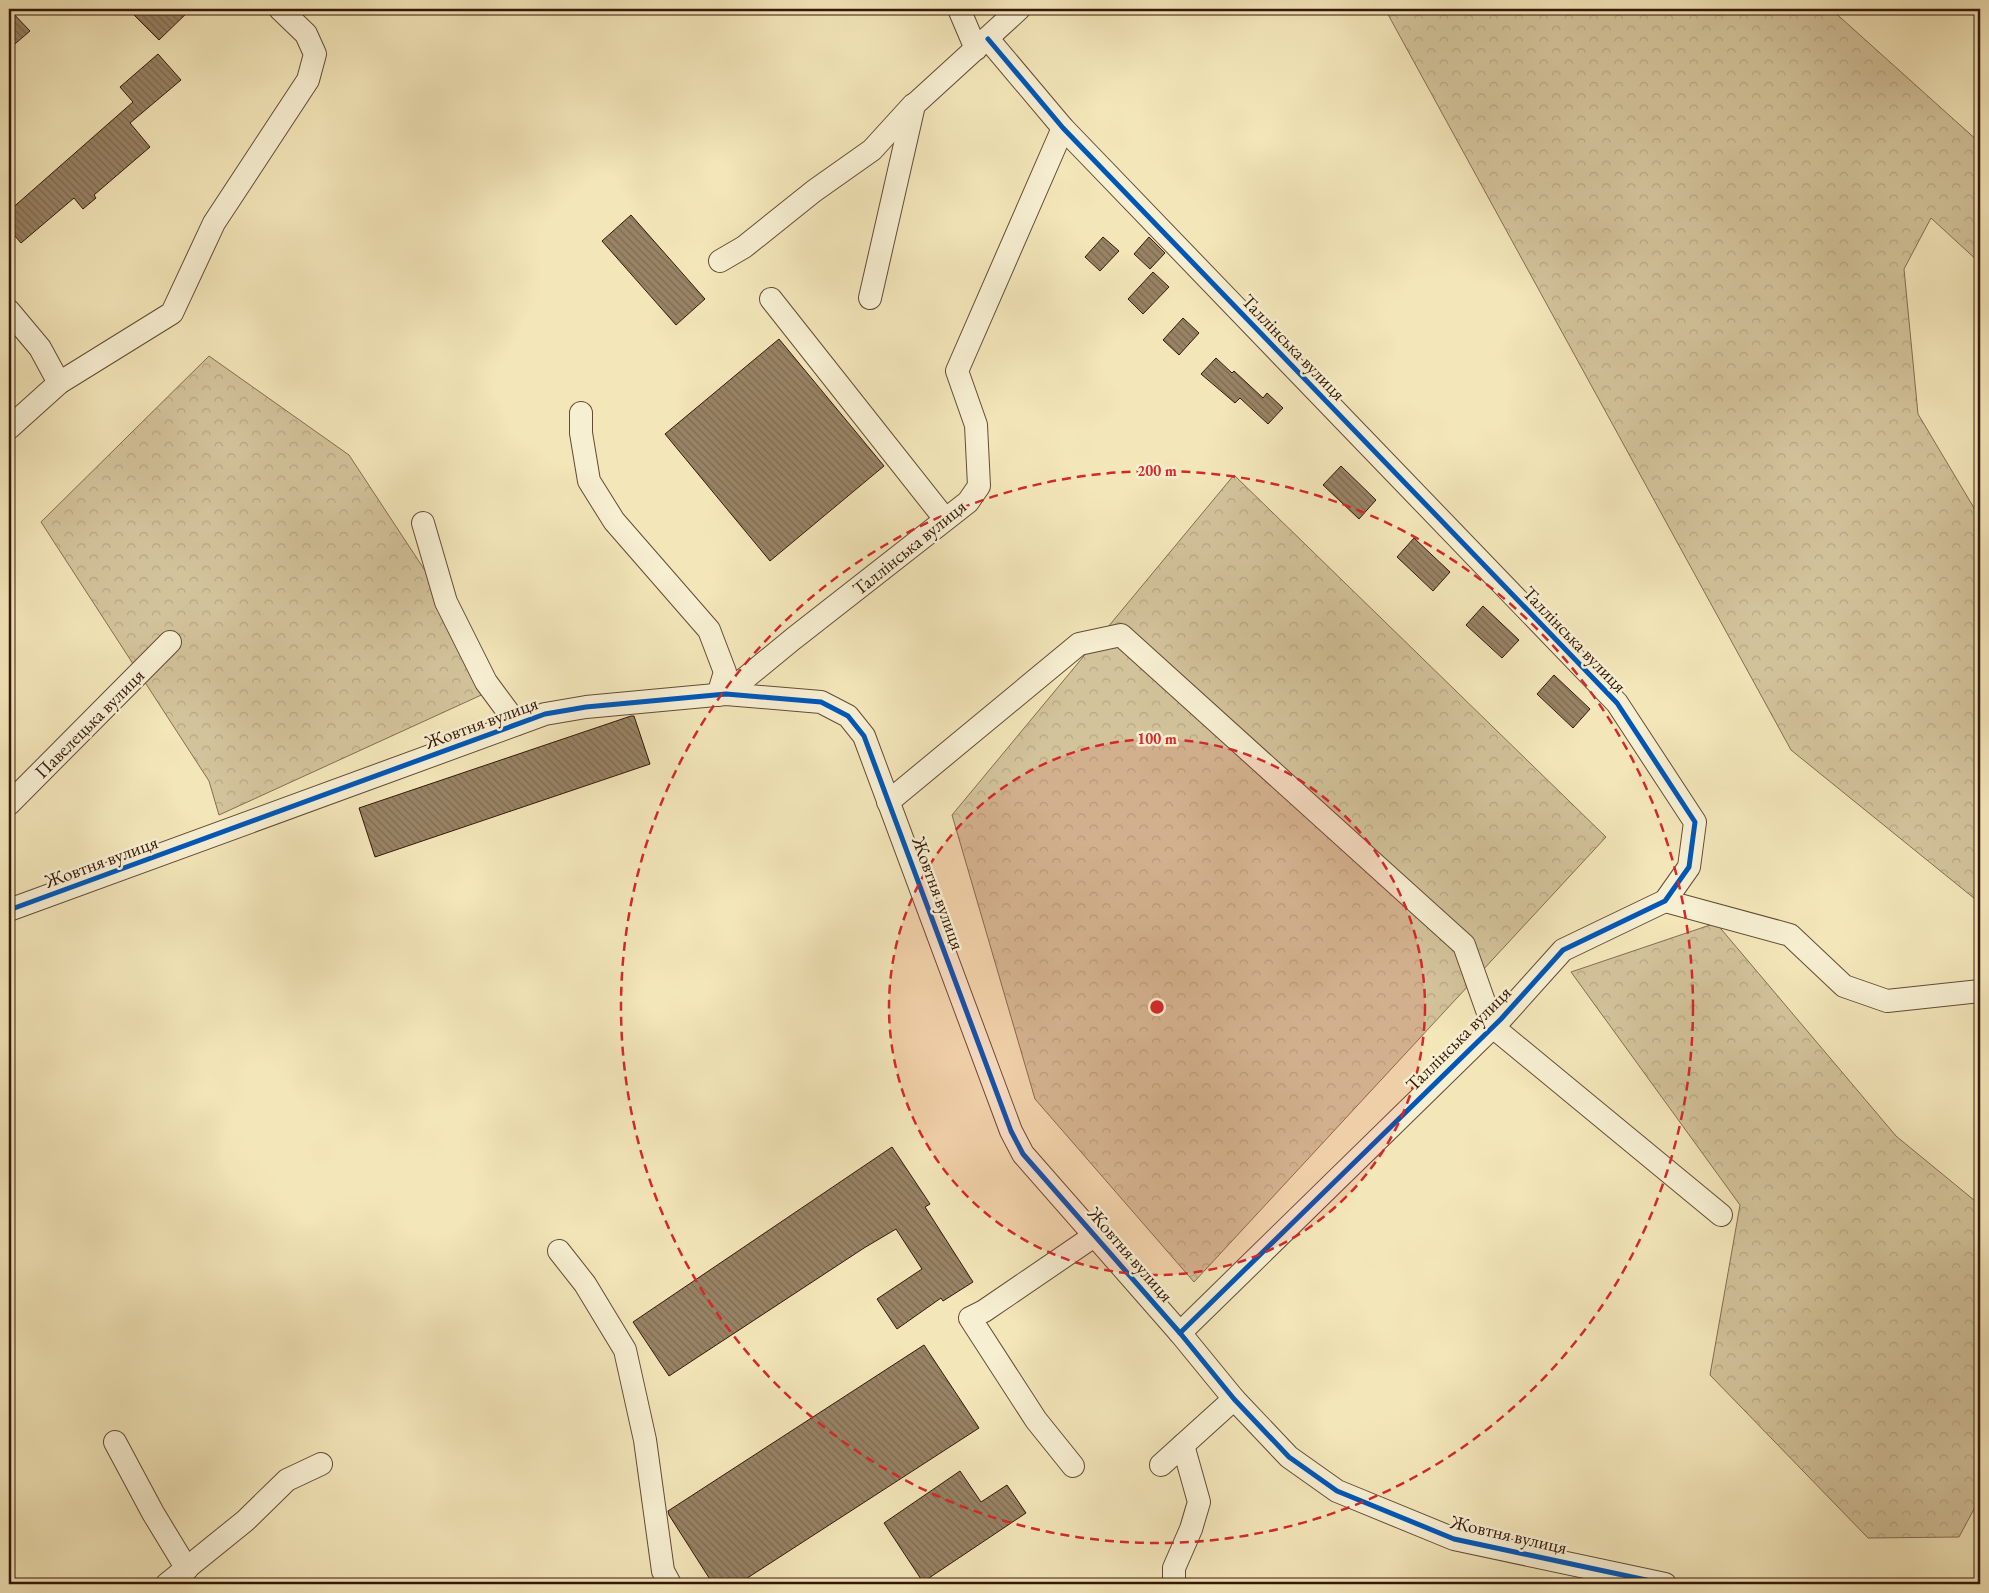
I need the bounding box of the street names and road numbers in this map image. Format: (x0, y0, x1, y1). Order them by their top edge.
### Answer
street label: Таллінська вулиця (1236, 289, 1351, 406)
street label: Таллінська вулиця (847, 494, 972, 601)
street label: Таллінська вулиця (1517, 581, 1632, 698)
street label: Павелецька вулиця (29, 663, 150, 784)
street label: Жовтня вулиця (420, 690, 542, 755)
street label: Жовтня вулиця (40, 829, 162, 894)
street label: Жовтня вулиця (906, 832, 971, 954)
street label: Таллінська вулиця (1400, 980, 1517, 1096)
street label: Жовтня вулиця (1082, 1201, 1179, 1308)
street label: Жовтня вулиця (1447, 1509, 1570, 1560)

